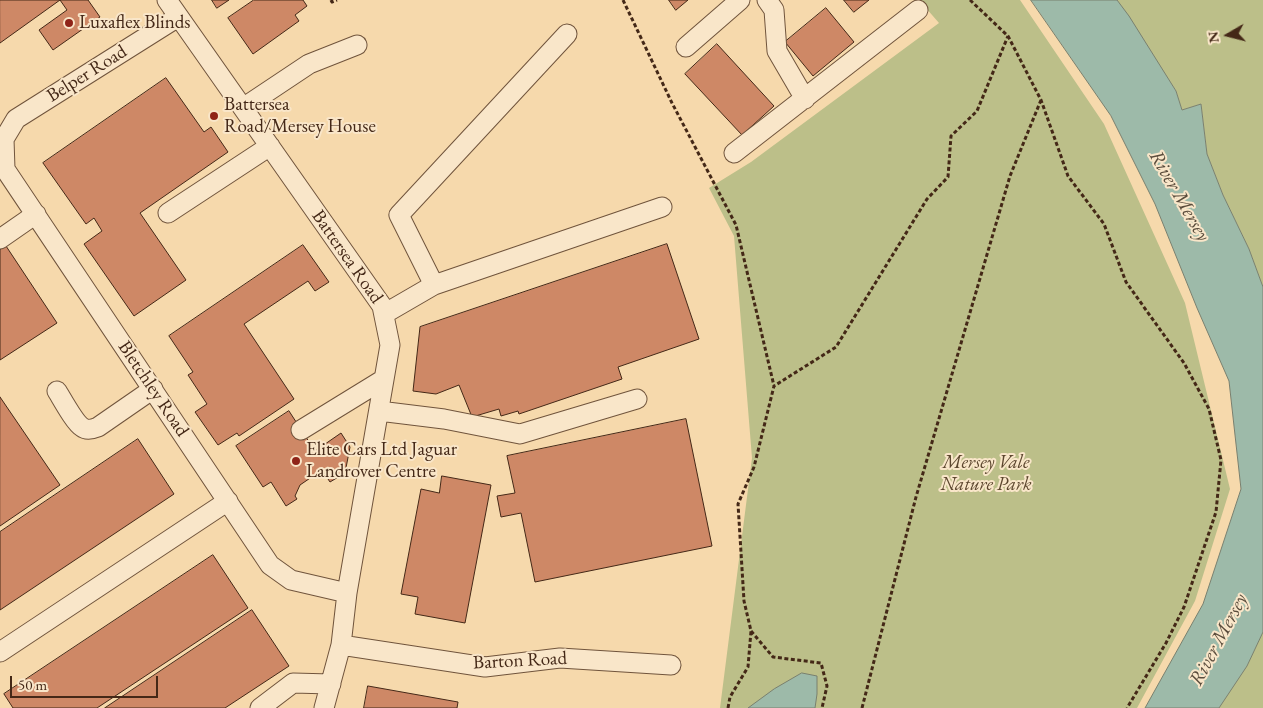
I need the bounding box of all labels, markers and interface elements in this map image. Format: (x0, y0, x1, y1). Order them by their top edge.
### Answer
north arrow (1203, 10, 1253, 60)
place label: Luxaflex Blinds (79, 12, 190, 34)
marker: Luxaflex Blinds (63, 17, 75, 29)
text: N (1203, 30, 1223, 44)
street label: Belper Road (43, 40, 131, 108)
place label: Battersea Road/Mersey House (224, 94, 376, 138)
marker: Battersea Road/Mersey House (208, 110, 220, 122)
water label: River Mersey (1143, 146, 1215, 246)
street label: Battersea Road (306, 206, 388, 308)
street label: Bletchley Road (113, 337, 193, 441)
place label: Elite Cars Ltd Jaguar Landrover Centre (306, 439, 457, 483)
park label: Mersey Vale Nature Park (940, 452, 1032, 496)
marker: Elite Cars Ltd Jaguar Landrover Centre (290, 455, 302, 467)
water label: River Mersey (1185, 590, 1253, 690)
street label: Barton Road (472, 647, 568, 675)
scale bar (12, 666, 160, 698)
text: 50 m (18, 675, 47, 694)

